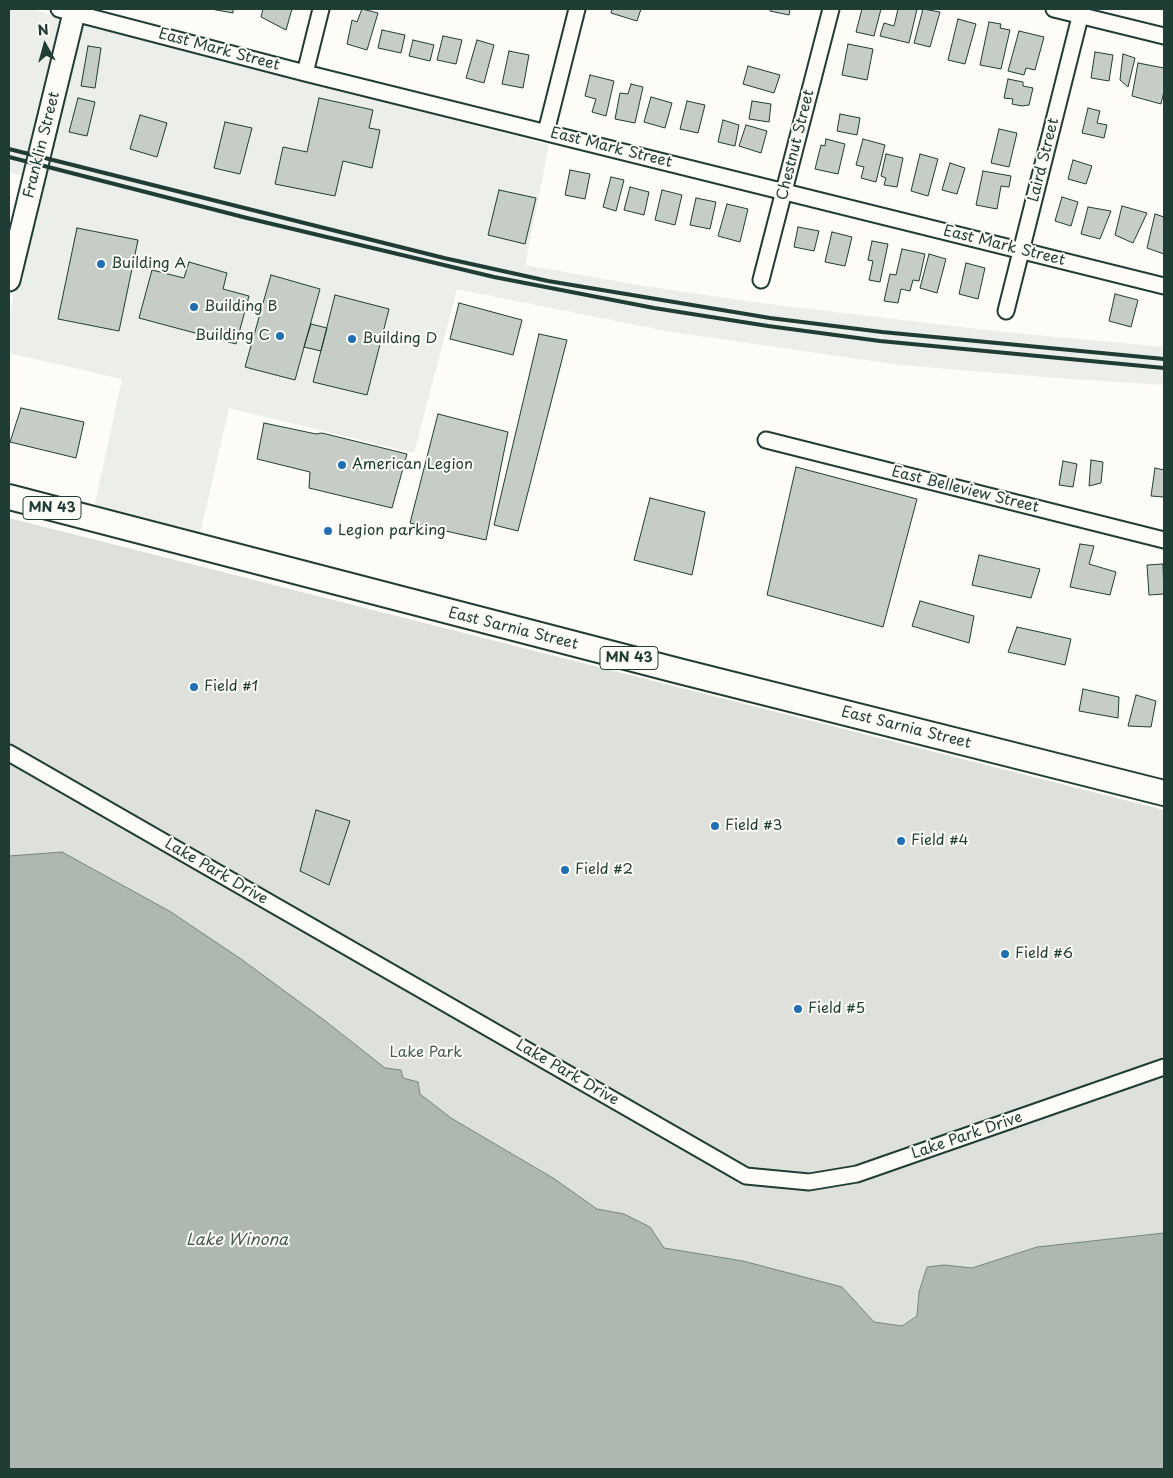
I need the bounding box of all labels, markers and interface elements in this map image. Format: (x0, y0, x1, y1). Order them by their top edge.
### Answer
text: N (36, 19, 50, 41)
north arrow (20, 20, 70, 70)
street label: East Mark Street (156, 25, 282, 75)
street label: Chestnut Street (774, 88, 818, 202)
street label: Franklin Street (20, 90, 64, 200)
street label: Laird Street (1025, 116, 1063, 204)
street label: East Mark Street (548, 124, 674, 172)
street label: East Mark Street (941, 222, 1067, 270)
place label: Building A (111, 255, 186, 273)
marker: Building A (95, 258, 107, 270)
place label: Building B (204, 298, 277, 316)
marker: Building B (188, 301, 200, 313)
place label: Building C (195, 327, 270, 345)
marker: Building C (274, 330, 286, 342)
place label: Building D (362, 330, 437, 348)
marker: Building D (346, 333, 358, 345)
place label: American Legion (352, 456, 473, 474)
marker: American Legion (336, 459, 348, 471)
street label: East Belleview Street (889, 463, 1041, 517)
road number: MN 43 (23, 496, 81, 520)
place label: Legion parking (338, 522, 446, 540)
marker: Legion parking (322, 525, 334, 537)
street label: East Sarnia Street (446, 604, 580, 654)
road number: MN 43 (600, 646, 658, 670)
place label: Field #1 (204, 678, 258, 696)
marker: Field #1 (188, 681, 200, 693)
street label: East Sarnia Street (839, 703, 973, 753)
place label: Field #3 (725, 817, 782, 835)
marker: Field #3 (709, 820, 721, 832)
place label: Field #4 (911, 832, 968, 850)
street label: Lake Park Drive (161, 835, 271, 909)
marker: Field #4 (895, 835, 907, 847)
place label: Field #2 (575, 861, 633, 879)
marker: Field #2 (559, 864, 571, 876)
place label: Field #6 (1015, 945, 1073, 963)
marker: Field #6 (999, 948, 1011, 960)
place label: Field #5 (808, 1000, 865, 1018)
marker: Field #5 (792, 1003, 804, 1015)
street label: Lake Park Drive (512, 1036, 622, 1110)
park label: Lake Park (390, 1044, 462, 1062)
street label: Lake Park Drive (909, 1109, 1025, 1163)
water label: Lake Winona (186, 1231, 288, 1251)

